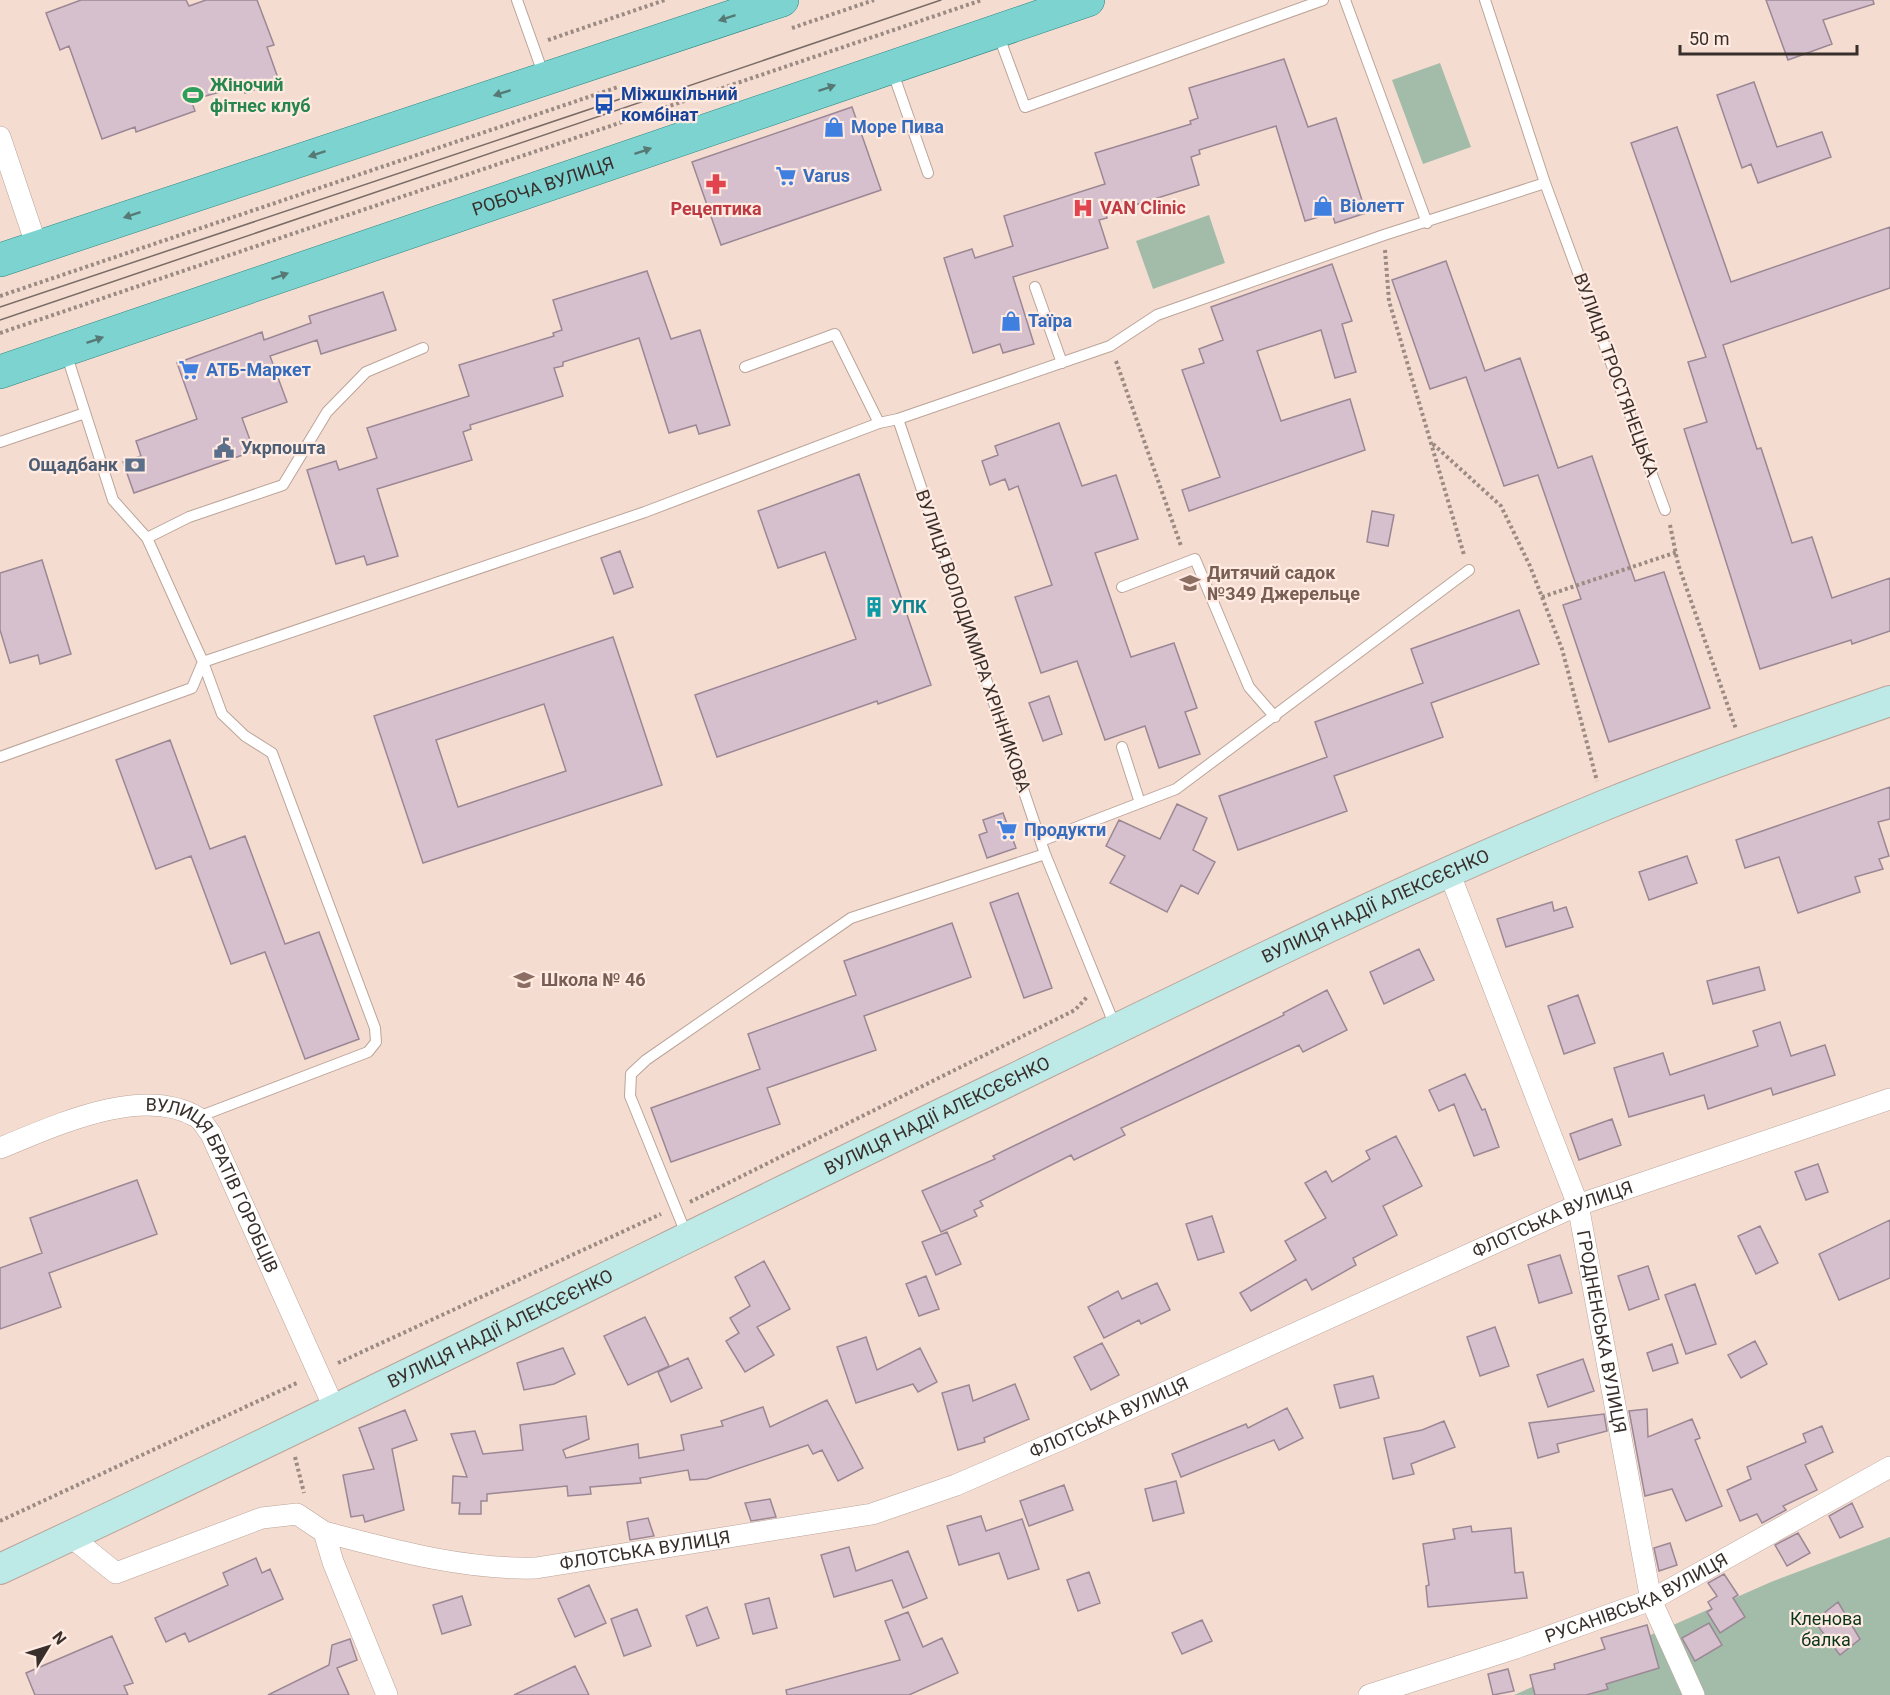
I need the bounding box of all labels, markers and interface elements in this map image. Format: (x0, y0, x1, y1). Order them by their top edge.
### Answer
one-way arrow (718, 14, 736, 24)
scale bar (1680, 18, 1857, 56)
text: 50 m (1689, 28, 1729, 49)
place label: Жіночий фітнес клуб (210, 74, 311, 116)
sports icon: Жіночий фітнес клуб (181, 83, 205, 107)
place label: Міжшкільний комбінат (621, 83, 738, 125)
one-way arrow (818, 83, 836, 93)
one-way arrow (493, 89, 511, 99)
bus stop icon: Міжшкільний комбінат (592, 92, 616, 116)
shop icon: Море Пива (822, 115, 846, 139)
place label: Море Пива (851, 116, 944, 137)
one-way arrow (634, 145, 652, 155)
one-way arrow (308, 150, 326, 160)
street label: РОБОЧА ВУЛИЦЯ (469, 152, 617, 220)
supermarket icon: Varus (774, 164, 798, 188)
place label: Varus (803, 165, 850, 186)
pharmacy icon: Рецептика (704, 172, 728, 196)
shop icon: Віолетт (1311, 194, 1335, 218)
place label: Віолетт (1340, 195, 1404, 216)
hospital icon: VAN Clinic (1071, 196, 1095, 220)
place label: VAN Clinic (1100, 197, 1186, 218)
place label: Рецептика (670, 198, 762, 219)
one-way arrow (123, 211, 141, 221)
street label: ВУЛИЦЯ ТРОСТЯНЕЦЬКА (1570, 270, 1663, 480)
one-way arrow (271, 271, 289, 280)
shop icon: Таїра (999, 309, 1023, 333)
place label: Таїра (1028, 310, 1073, 331)
one-way arrow (86, 334, 104, 344)
supermarket icon: АТБ-Маркет (177, 358, 201, 382)
place label: АТБ-Маркет (206, 359, 311, 380)
public building icon: Укрпошта (212, 436, 236, 460)
place label: Укрпошта (241, 437, 326, 458)
bank icon: Ощадбанк (123, 453, 147, 477)
place label: Ощадбанк (28, 454, 119, 475)
street label: ВУЛИЦЯ ВОЛОДИМИРА ХРІННИКОВА (912, 487, 1035, 795)
place label: Дитячий садок №349 Джерельце (1207, 562, 1360, 604)
school or university icon: Дитячий садок №349 Джерельце (1178, 571, 1202, 595)
building icon: УПК (862, 595, 886, 619)
place label: УПК (891, 596, 927, 617)
supermarket icon: Продукти (995, 818, 1019, 842)
place label: Продукти (1024, 819, 1106, 840)
street label: ВУЛИЦЯ НАДІЇ АЛЕКСЄЄНКО (1258, 844, 1492, 967)
school or university icon: Школа № 46 (512, 968, 536, 992)
place label: Школа № 46 (541, 969, 646, 990)
street label: ВУЛИЦЯ НАДІЇ АЛЕКСЄЄНКО (821, 1052, 1053, 1179)
street label: ВУЛИЦЯ БРАТІВ ГОРОБЦІВ (145, 1094, 283, 1276)
street label: ФЛОТСЬКА ВУЛИЦЯ (1469, 1176, 1635, 1262)
street label: ГРОДНЕНСЬКА ВУЛИЦЯ (1573, 1228, 1631, 1435)
street label: ВУЛИЦЯ НАДІЇ АЛЕКСЄЄНКО (384, 1265, 616, 1392)
street label: ФЛОТСЬКА ВУЛИЦЯ (1026, 1372, 1192, 1462)
street label: ФЛОТСЬКА ВУЛИЦЯ (558, 1526, 732, 1574)
street label: РУСАНІВСЬКА ВУЛИЦЯ (1542, 1548, 1731, 1647)
park label: Кленова балка (1790, 1608, 1862, 1650)
north arrow (18, 1617, 78, 1677)
text: N (48, 1628, 70, 1648)

